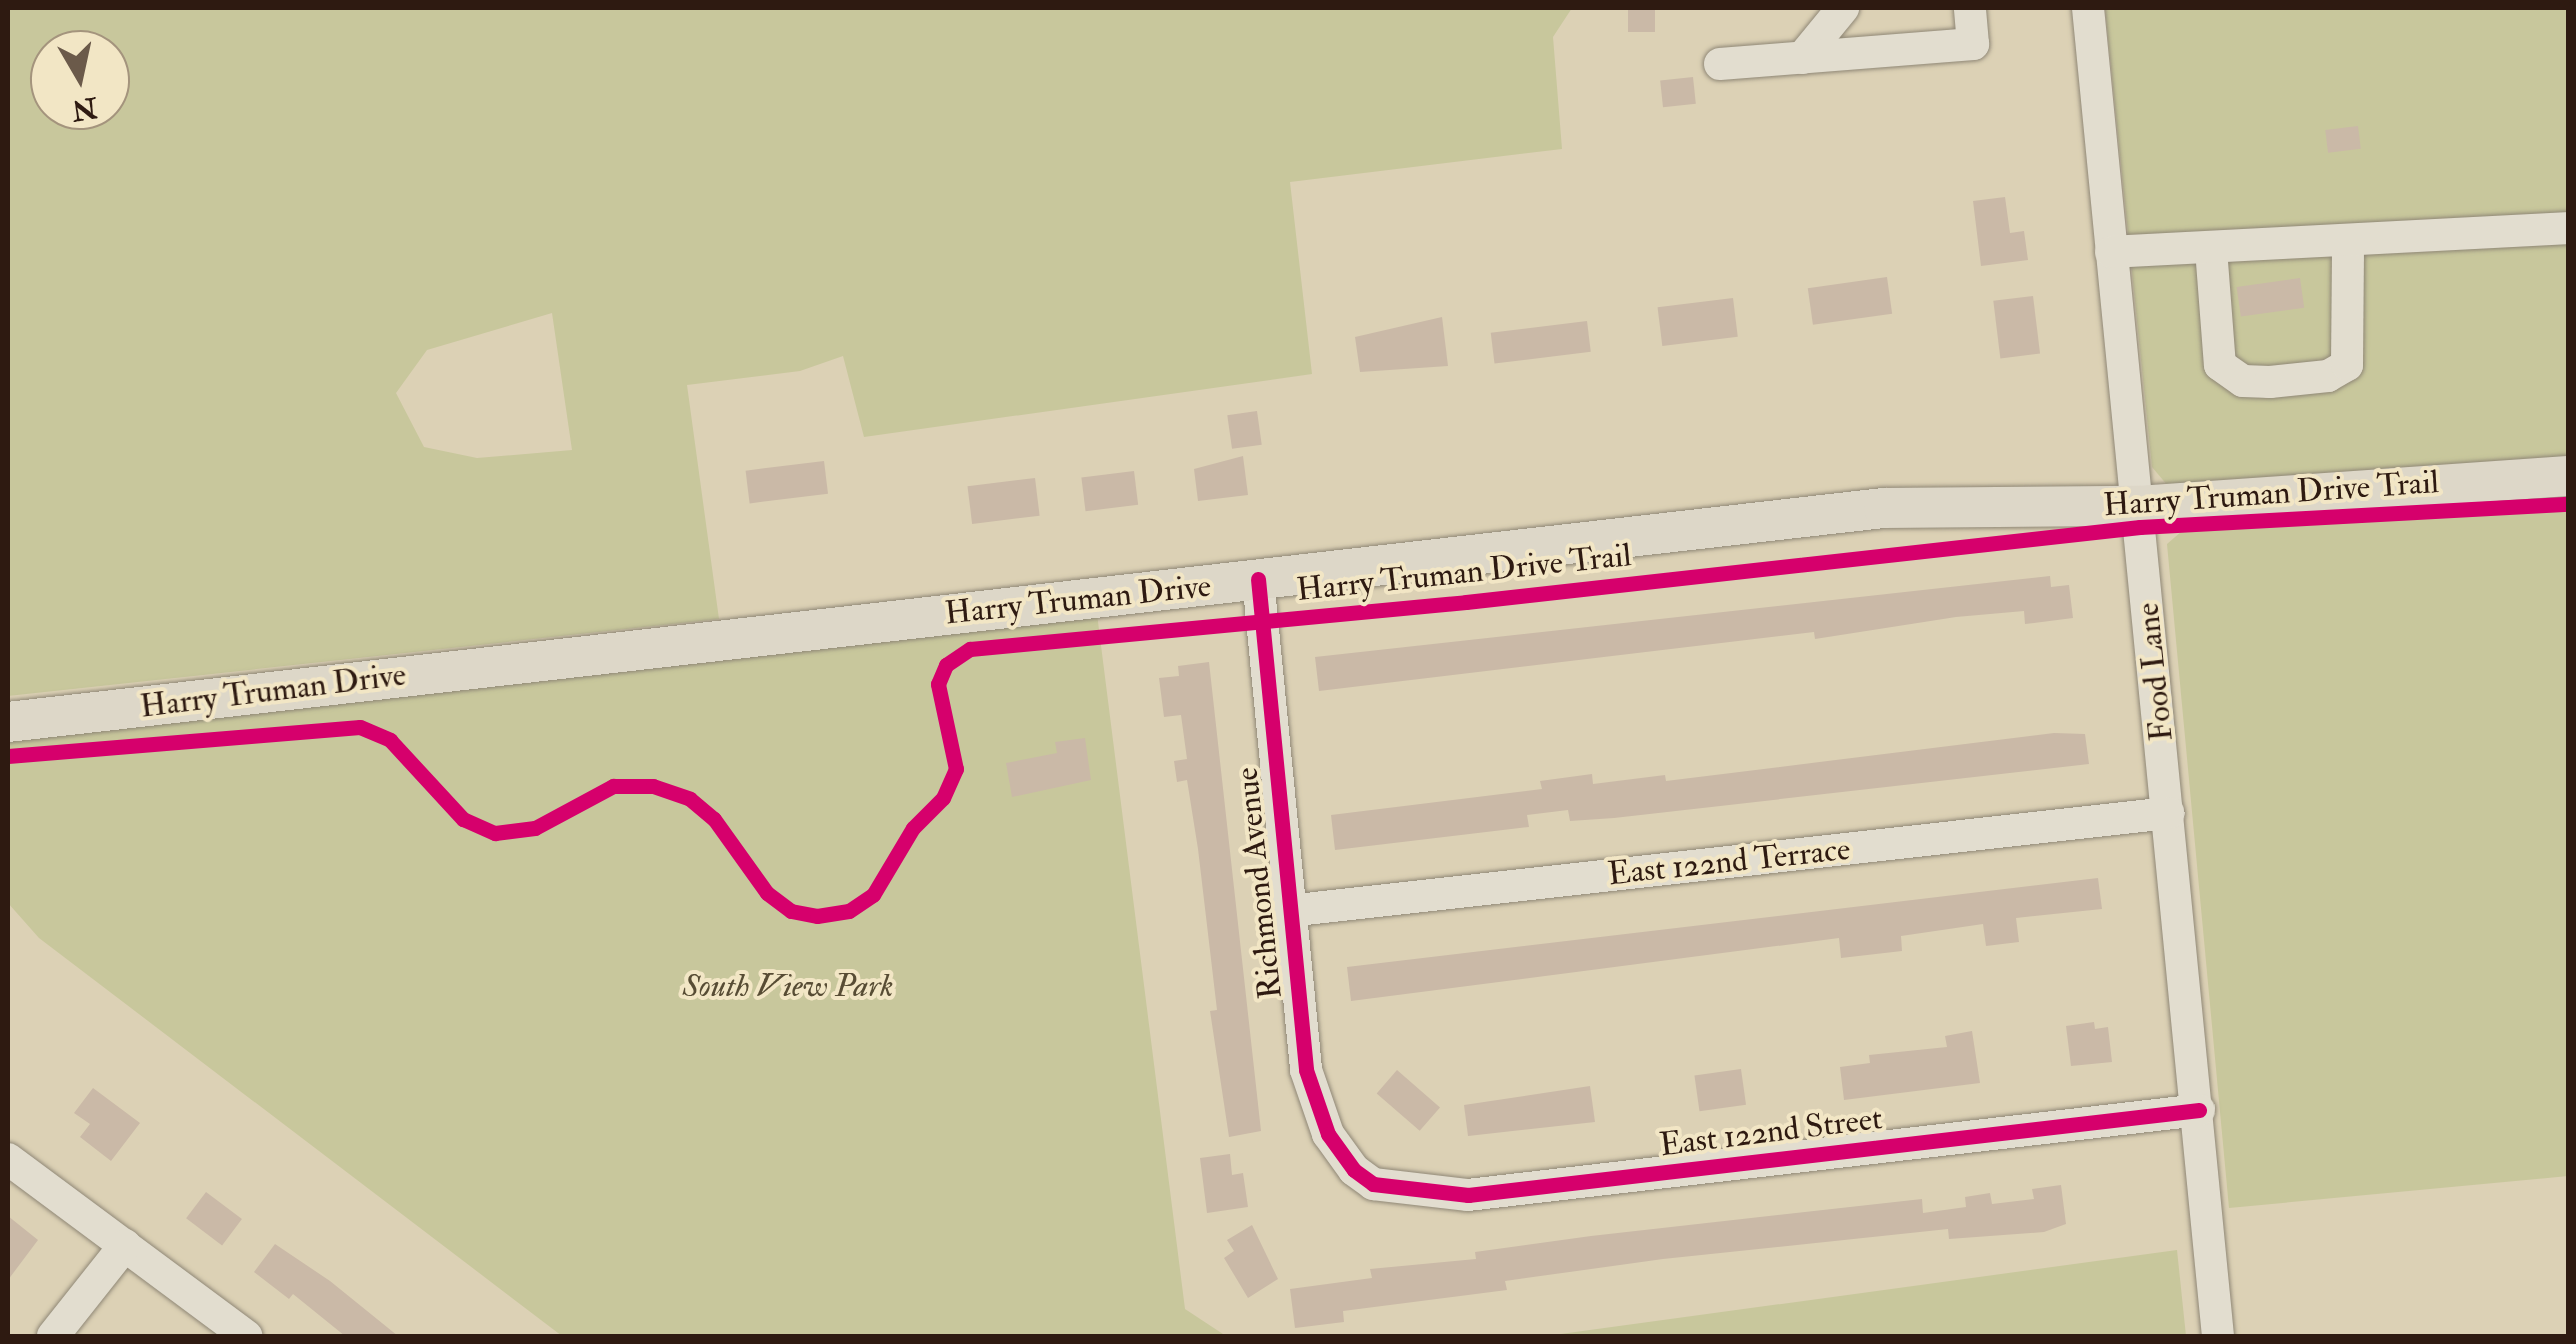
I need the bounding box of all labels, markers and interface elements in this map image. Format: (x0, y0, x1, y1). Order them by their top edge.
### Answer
north arrow (30, 30, 130, 130)
text: N (69, 89, 100, 127)
street label: Harry Truman Drive Trail (2102, 463, 2440, 525)
street label: Harry Truman Drive Trail (1295, 536, 1633, 610)
street label: Harry Truman Drive (943, 567, 1213, 633)
street label: Food Lane (2129, 601, 2181, 743)
street label: Harry Truman Drive (138, 656, 408, 726)
street label: Richmond Avenue (1228, 765, 1290, 1001)
street label: East 122nd Terrace (1606, 830, 1852, 894)
park label: South View Park (682, 967, 894, 1005)
street label: East 122nd Street (1657, 1099, 1885, 1165)

